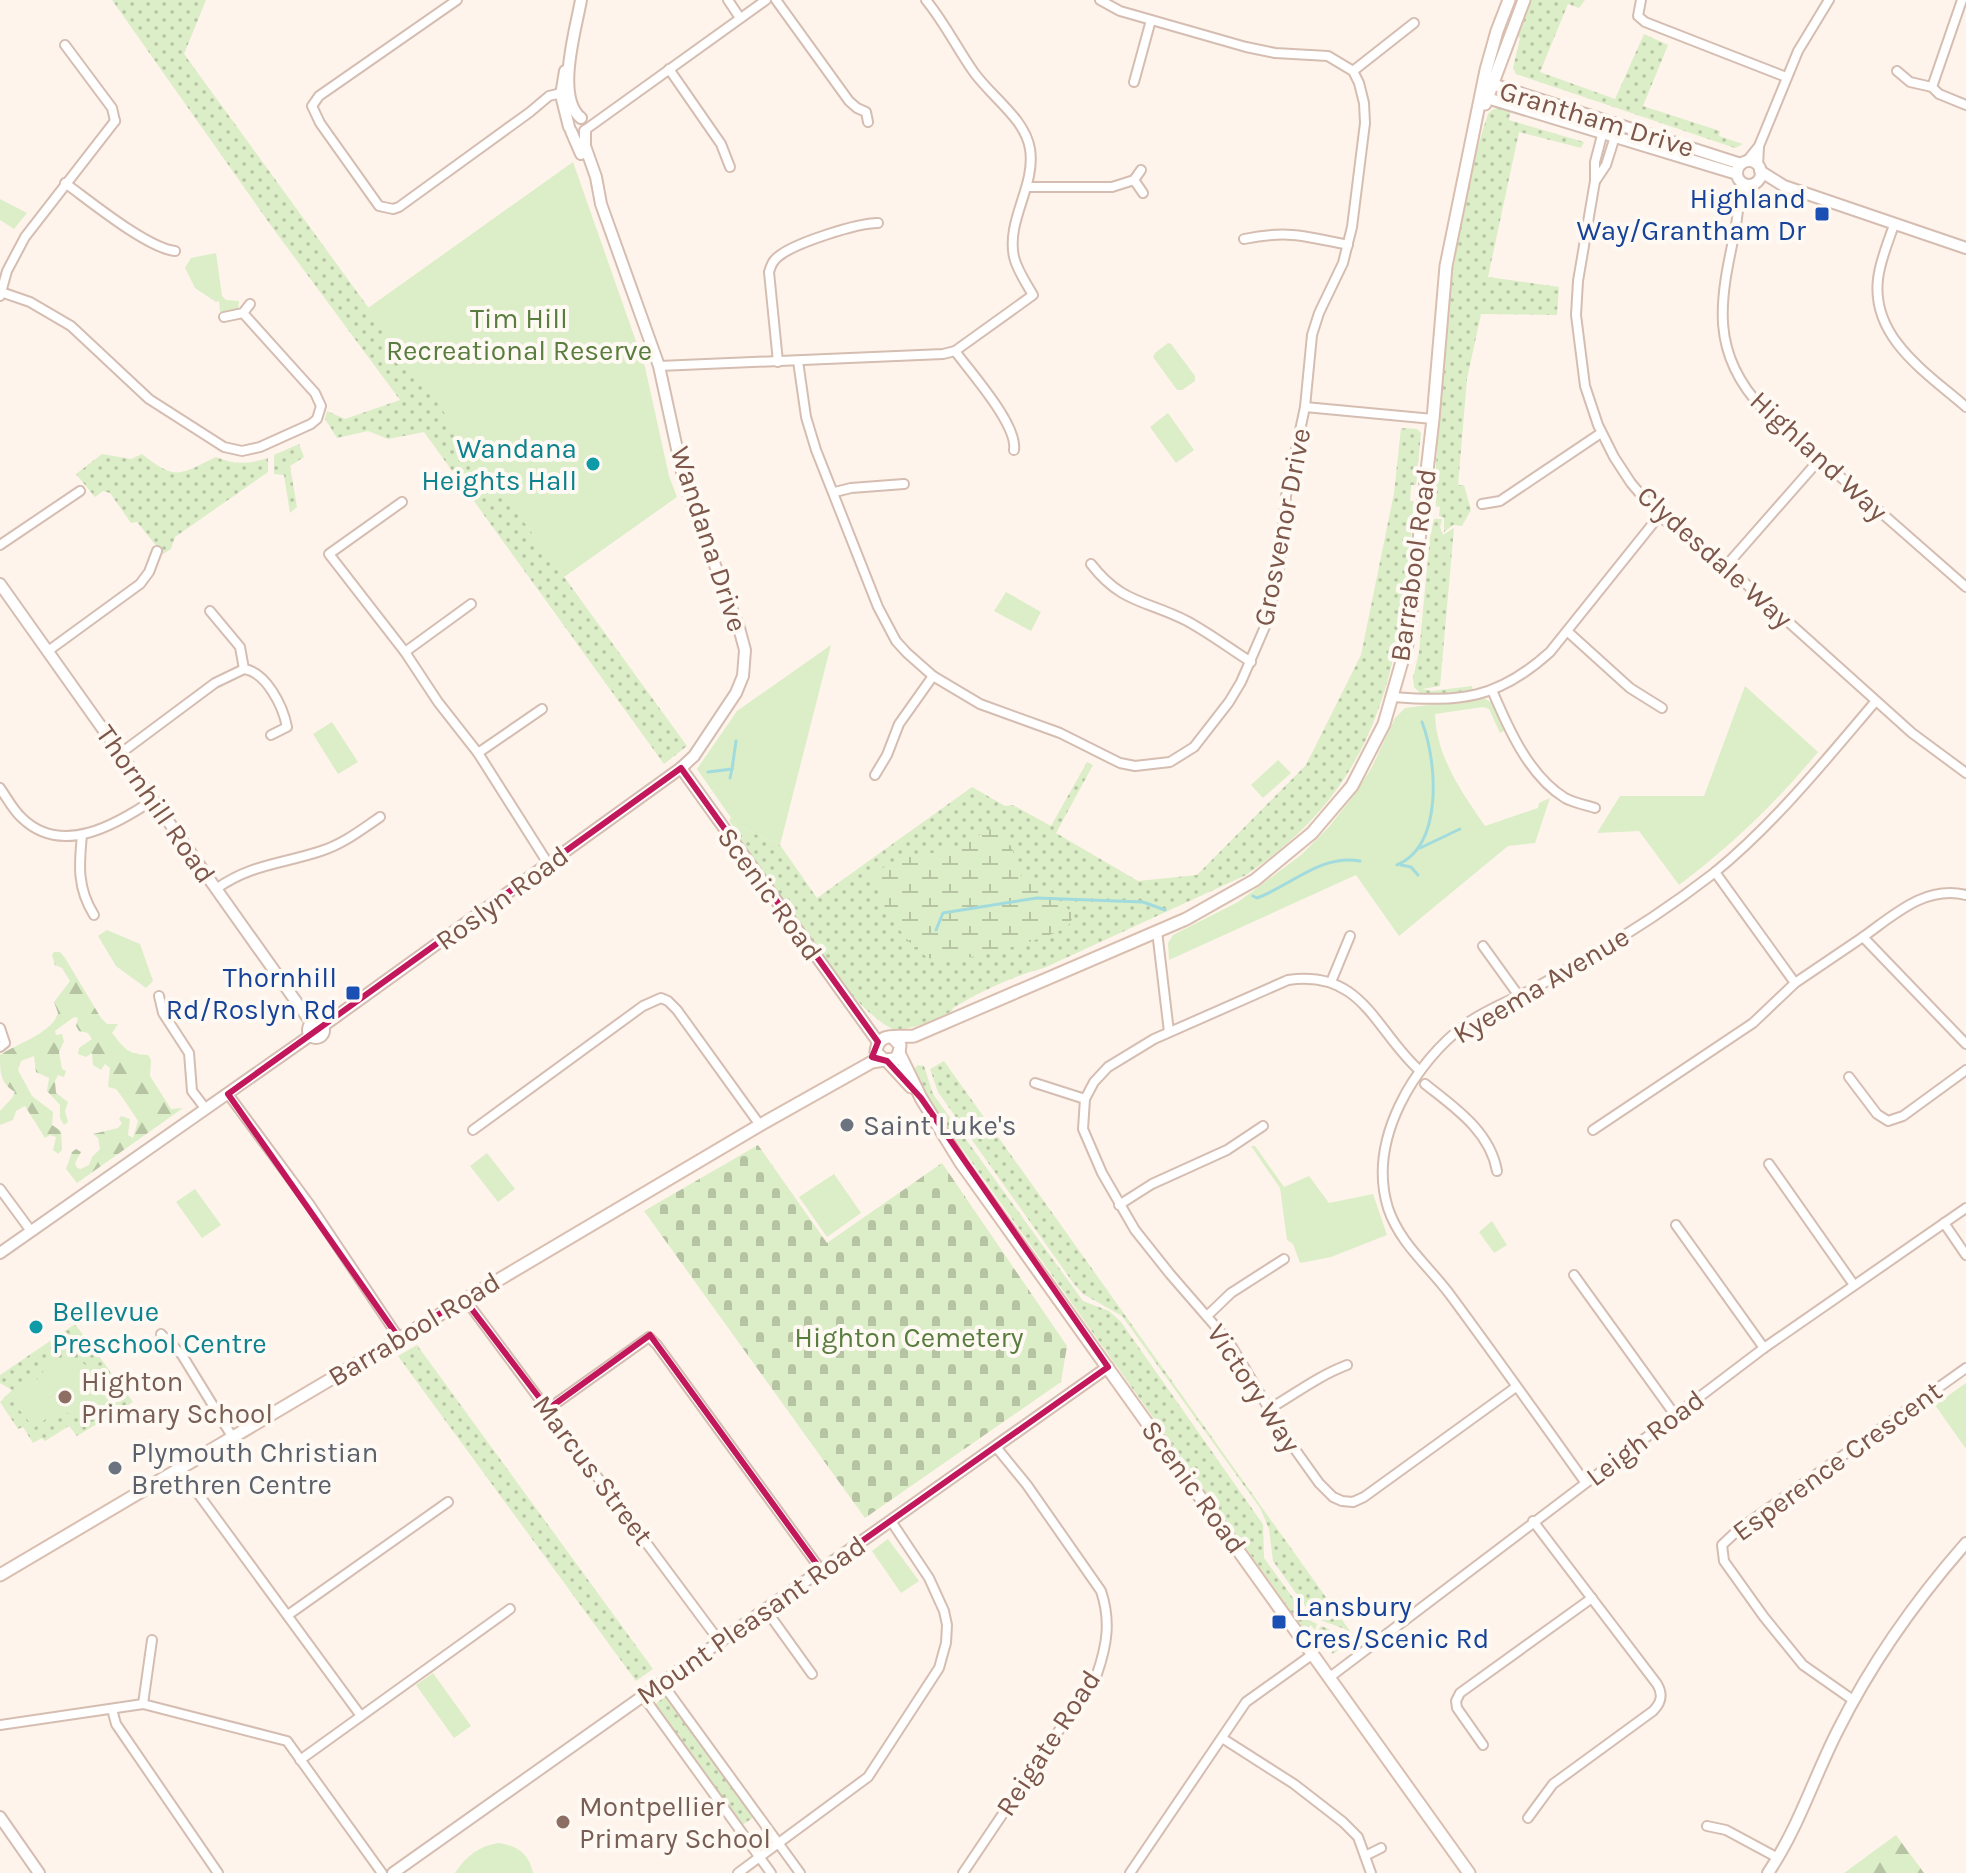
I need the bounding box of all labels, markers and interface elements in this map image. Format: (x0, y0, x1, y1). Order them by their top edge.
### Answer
street label: Grantham Drive (1496, 74, 1698, 164)
place label: Highland Way/Grantham Dr (1577, 182, 1807, 247)
marker: Highland Way/Grantham Dr (1813, 205, 1831, 223)
park label: Tim Hill Recreational Reserve (386, 302, 652, 367)
street label: Highland Way (1743, 384, 1895, 528)
street label: Grosvenor Drive (1247, 425, 1317, 629)
place label: Wandana Heights Hall (421, 432, 577, 497)
street label: Wandana Drive (664, 442, 754, 636)
marker: Wandana Heights Hall (584, 455, 602, 473)
street label: Barrabool Road (1383, 466, 1443, 664)
street label: Clydesdale Way (1631, 479, 1799, 635)
street label: Thornhill Road (89, 719, 223, 889)
street label: Scenic Road (711, 821, 829, 967)
street label: Roslyn Road (429, 839, 575, 957)
street label: Kyeema Avenue (1447, 920, 1635, 1050)
place label: Thornhill Rd/Roslyn Rd (166, 961, 337, 1026)
marker: Thornhill Rd/Roslyn Rd (344, 984, 362, 1002)
place label: Saint Luke's (863, 1109, 1016, 1142)
marker: Saint Luke's (838, 1116, 856, 1134)
street label: Barrabool Road (322, 1265, 506, 1393)
place label: Bellevue Preschool Centre (52, 1295, 267, 1360)
street label: Victory Way (1200, 1317, 1308, 1459)
marker: Bellevue Preschool Centre (27, 1318, 45, 1336)
park label: Highton Cemetery (794, 1321, 1024, 1354)
place label: Highton Primary School (81, 1365, 273, 1430)
street label: Esperence Crescent (1726, 1374, 1948, 1548)
street label: Leigh Road (1579, 1383, 1711, 1493)
marker: Highton Primary School (56, 1388, 74, 1406)
street label: Marcus Street (526, 1389, 660, 1551)
street label: Scenic Road (1135, 1414, 1253, 1560)
place label: Plymouth Christian Brethren Centre (131, 1436, 378, 1501)
marker: Plymouth Christian Brethren Centre (106, 1459, 124, 1477)
street label: Mount Pleasant Road (630, 1529, 872, 1711)
place label: Lansbury Cres/Scenic Rd (1295, 1590, 1489, 1655)
marker: Lansbury Cres/Scenic Rd (1270, 1613, 1288, 1631)
street label: Reigate Road (989, 1664, 1107, 1822)
place label: Montpellier Primary School (579, 1790, 771, 1855)
marker: Montpellier Primary School (554, 1813, 572, 1831)

